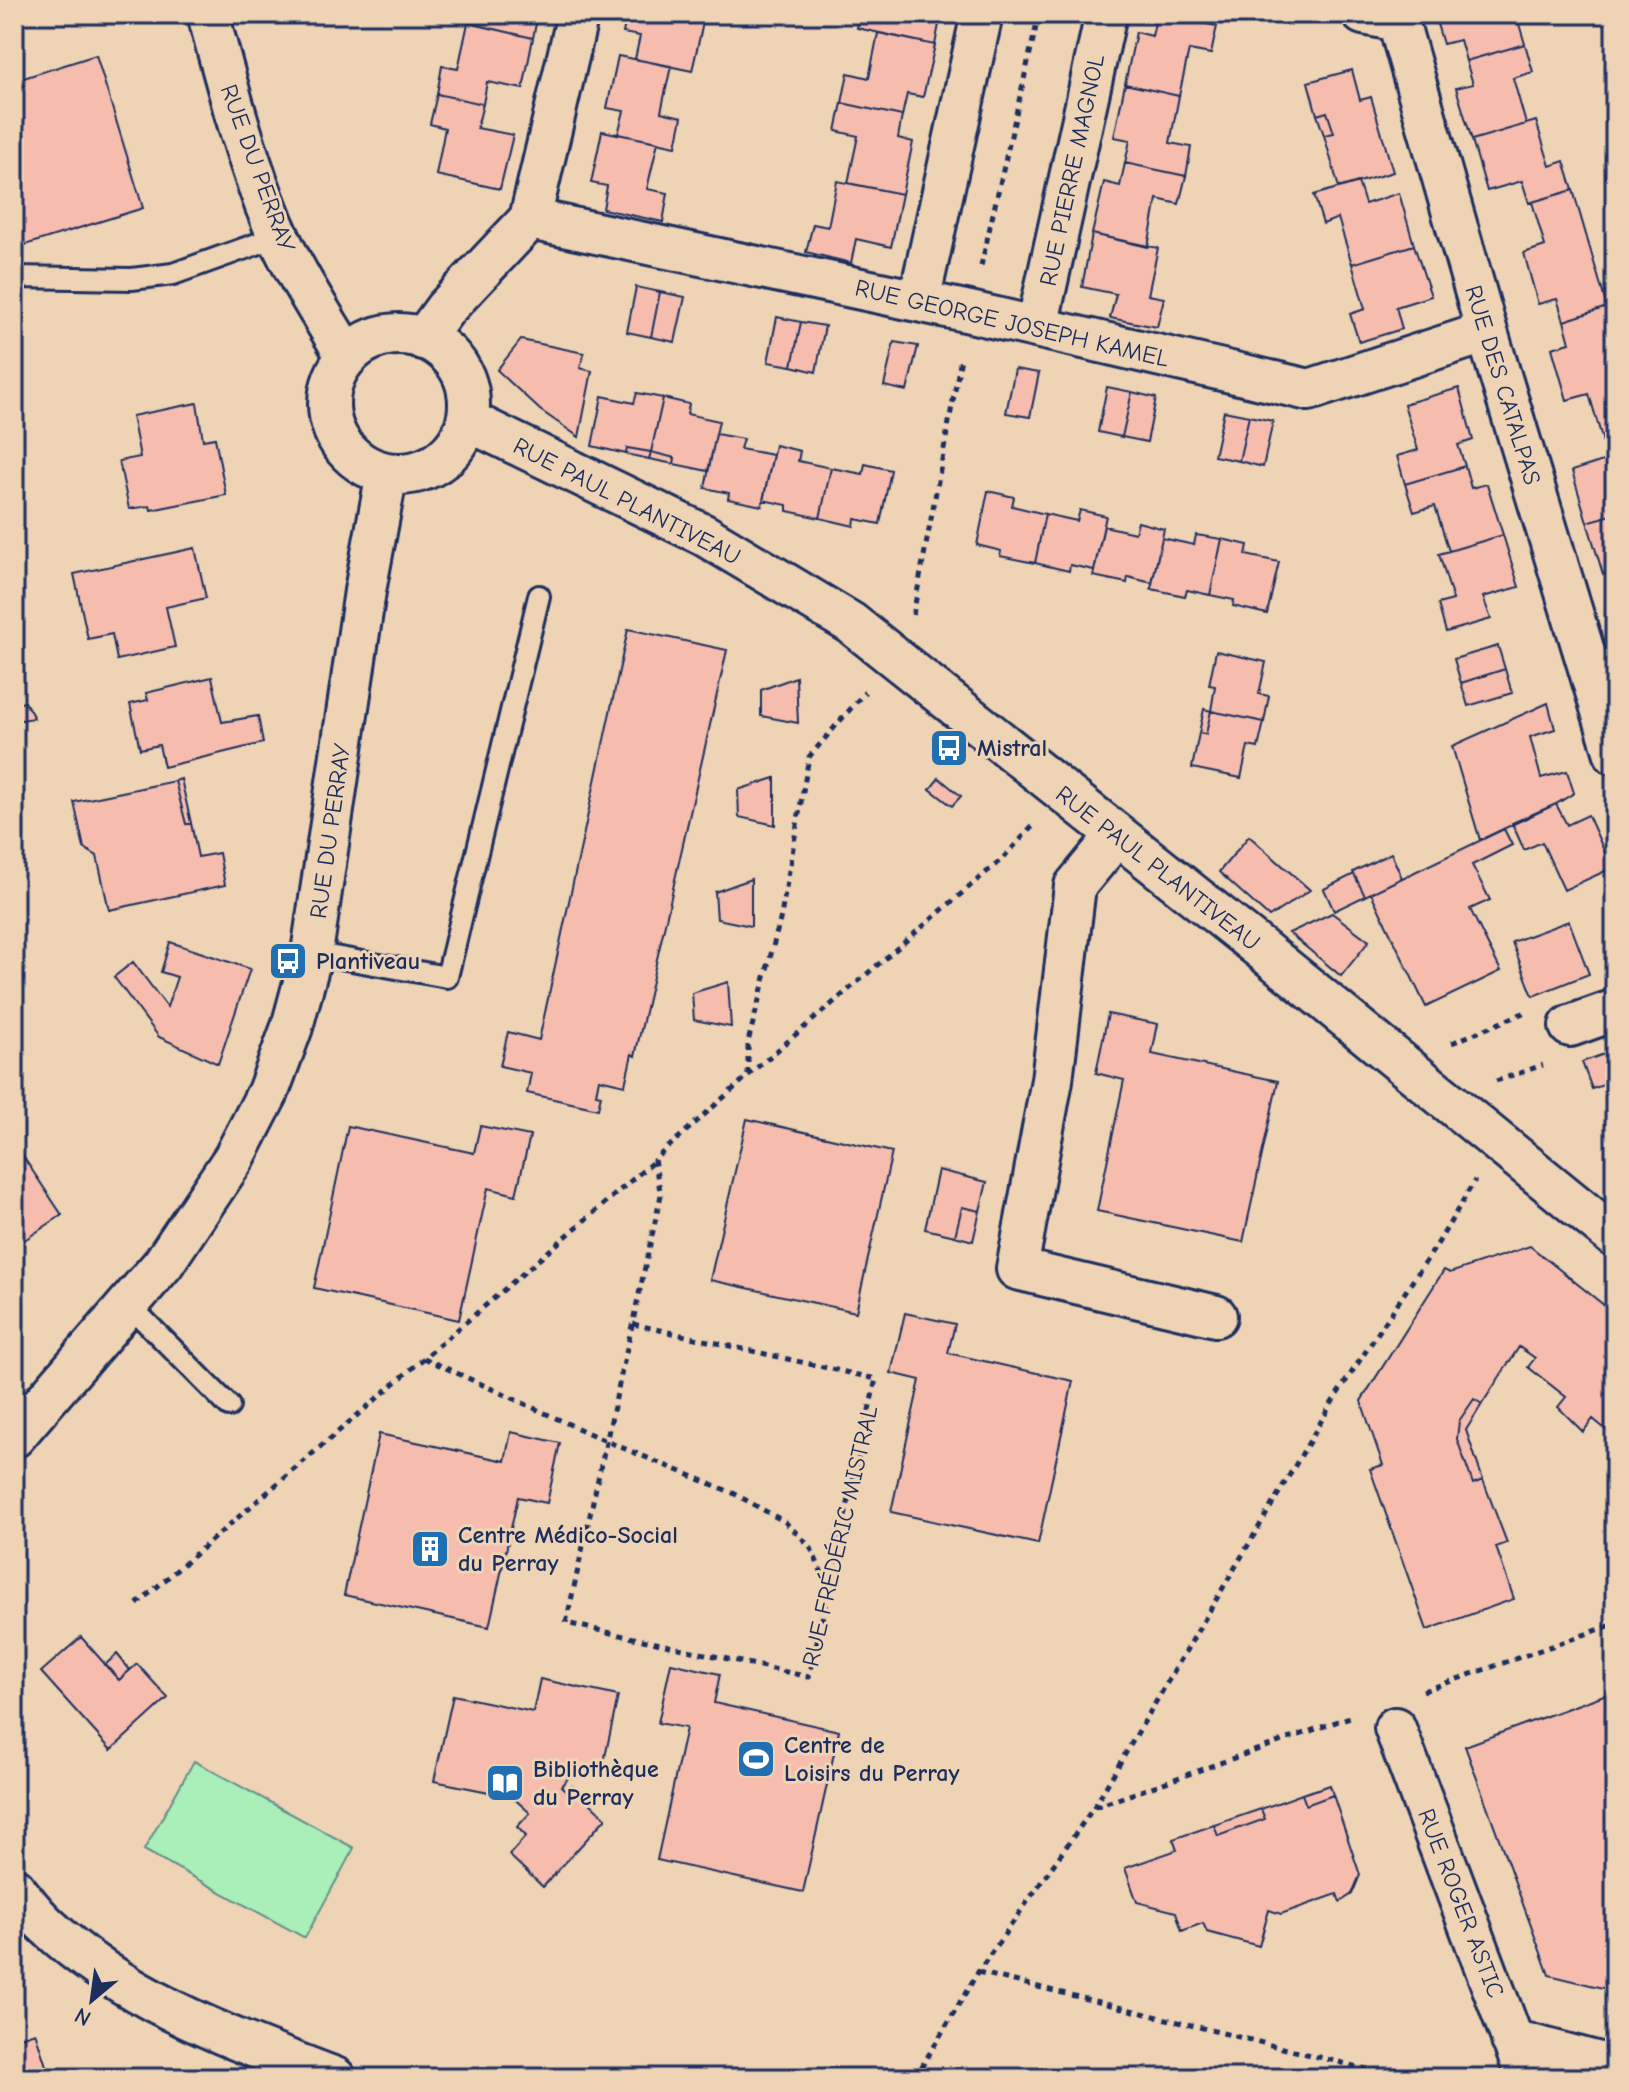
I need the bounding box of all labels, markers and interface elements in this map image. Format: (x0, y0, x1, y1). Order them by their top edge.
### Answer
street label: RUE PIERRE MAGNOL (1034, 52, 1110, 288)
street label: RUE DU PERRAY (215, 80, 302, 256)
street label: RUE GEORGE JOSEPH KAMEL (852, 273, 1172, 373)
street label: RUE DES CATALPAS (1459, 282, 1547, 488)
street label: RUE PAUL PLANTIVEAU (509, 431, 745, 571)
bus stop icon: Mistral (928, 727, 970, 769)
place label: Mistral (977, 734, 1047, 762)
street label: RUE DU PERRAY (304, 741, 356, 920)
street label: RUE PAUL PLANTIVEAU (1050, 780, 1266, 956)
bus stop icon: Plantiveau (267, 940, 309, 982)
place label: Plantiveau (316, 947, 420, 975)
street label: RUE FRÉDÉRIC MISTRAL (796, 1403, 884, 1669)
place label: Centre Médico-Social du Perray (458, 1521, 678, 1577)
building icon: Centre Médico-Social du Perray (409, 1528, 451, 1570)
place label: Centre de Loisirs du Perray (784, 1731, 959, 1787)
sports icon: Centre de Loisirs du Perray (735, 1738, 777, 1780)
place label: Bibliothèque du Perray (533, 1755, 659, 1811)
library icon: Bibliothèque du Perray (484, 1762, 526, 1804)
street label: RUE ROGER ASTIC (1412, 1805, 1510, 2001)
north arrow (52, 1960, 132, 2040)
text: N (70, 2002, 95, 2031)

